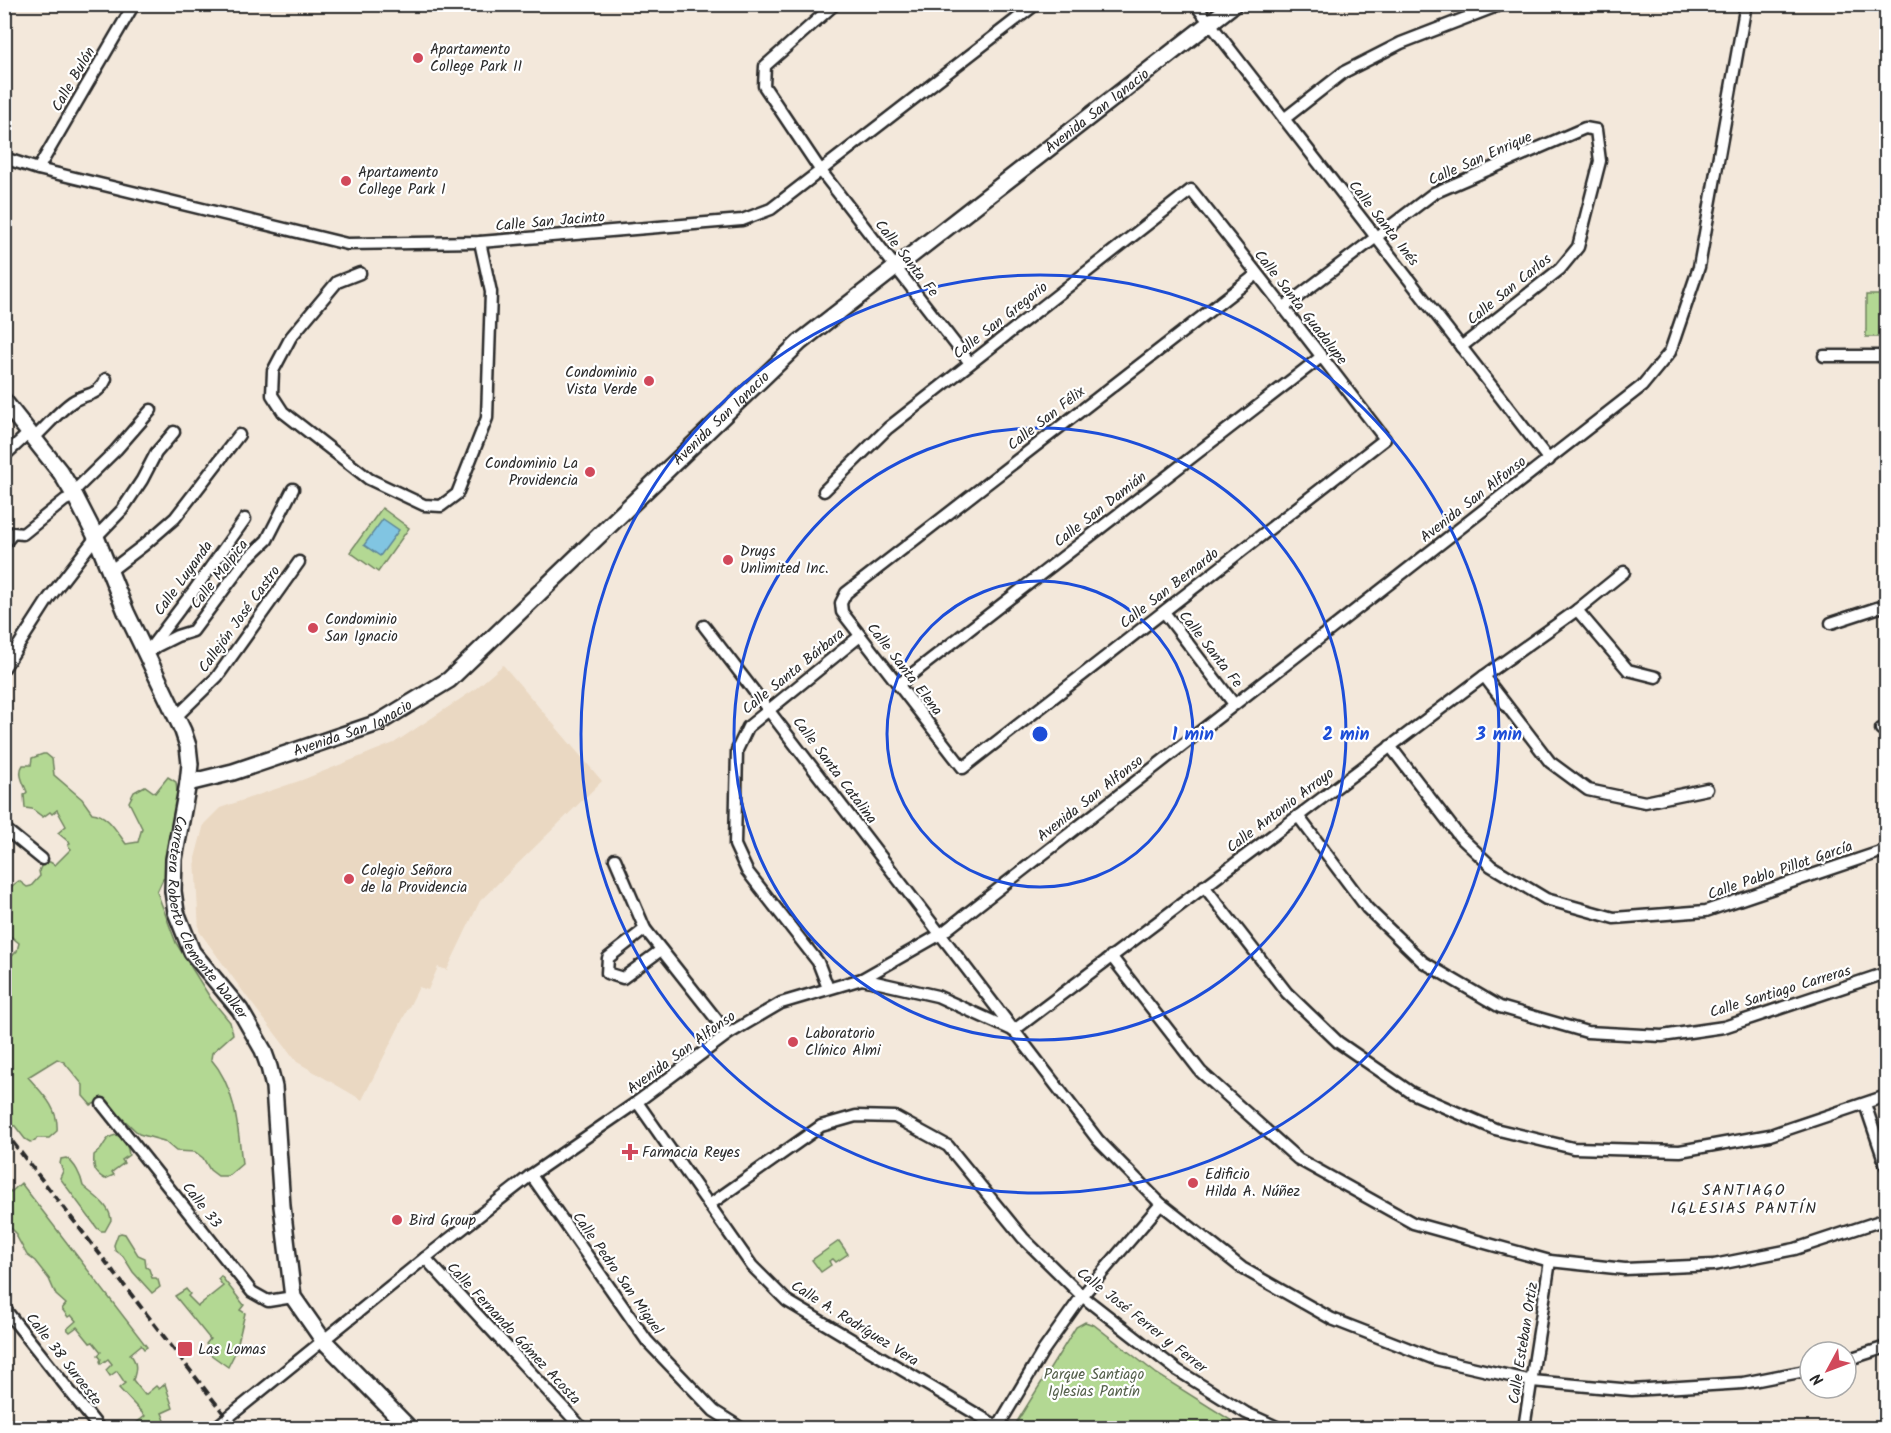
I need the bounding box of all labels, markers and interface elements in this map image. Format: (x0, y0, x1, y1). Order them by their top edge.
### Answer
place label: Apartamento College Park II (430, 38, 523, 79)
street label: Calle Bulón (46, 43, 102, 116)
marker: Apartamento College Park II (411, 51, 425, 65)
street label: Avenida San Ignacio (1040, 63, 1155, 160)
street label: Calle San Enrique (1425, 125, 1536, 193)
place label: Apartamento College Park I (358, 161, 446, 202)
marker: Apartamento College Park I (339, 174, 353, 188)
street label: Calle Santa Inés (1342, 175, 1425, 272)
street label: Calle San Jacinto (494, 205, 606, 239)
street label: Calle Santa Fe (868, 215, 944, 303)
street label: Calle Santa Guadalupe (1247, 245, 1353, 371)
street label: Calle San Carlos (1462, 248, 1558, 332)
street label: Calle San Gregorio (948, 276, 1054, 366)
place label: Condominio Vista Verde (565, 361, 637, 402)
street label: Avenida San Ignacio (668, 366, 776, 472)
marker: Condominio Vista Verde (642, 374, 656, 388)
street label: Calle San Félix (1002, 380, 1091, 457)
street label: Avenida San Alfonso (1415, 450, 1532, 549)
place label: Condominio La Providencia (485, 452, 578, 493)
marker: Condominio La Providencia (583, 465, 597, 479)
street label: Calle San Damián (1049, 466, 1152, 554)
street label: Calle Malpica (185, 534, 255, 615)
street label: Calle Luyanda (148, 536, 219, 621)
place label: Drugs Unlimited Inc. (740, 540, 829, 581)
street label: Calle San Bernardo (1115, 542, 1225, 635)
marker: Drugs Unlimited Inc. (721, 553, 735, 567)
street label: Callejón José Castro (193, 561, 287, 678)
street label: Calle Santa Fe (1172, 606, 1248, 694)
place label: Condominio San Ignacio (325, 608, 398, 649)
street label: Calle Santa Elena (860, 618, 948, 721)
marker: Condominio San Ignacio (306, 621, 320, 635)
street label: Calle Santa Bárbara (737, 623, 850, 721)
street label: Avenida San Ignacio (290, 694, 418, 764)
street label: Calle Santa Catalina (786, 712, 883, 829)
text: 1 min (1172, 721, 1214, 750)
text: 2 min (1323, 721, 1369, 750)
text: 3 min (1475, 721, 1522, 750)
centre of rings (1030, 724, 1050, 744)
street label: Avenida San Alfonso (1032, 749, 1149, 848)
street label: Calle Antonio Arroyo (1222, 762, 1340, 859)
street label: Carretera Roberto Clemente Walker (160, 814, 254, 1024)
street label: Calle Pablo Pillot García (1705, 835, 1856, 907)
place label: Colegio Señora de la Providencia (361, 859, 467, 900)
marker: Colegio Señora de la Providencia (342, 872, 356, 886)
street label: Calle Santiago Carreras (1707, 959, 1854, 1025)
street label: Avenida San Alfonso (622, 1005, 741, 1101)
place label: Laboratorio Clínico Almi (805, 1022, 882, 1063)
marker: Laboratorio Clínico Almi (786, 1035, 800, 1049)
place label: Farmacia Reyes (642, 1141, 740, 1165)
marker: Farmacia Reyes (623, 1145, 637, 1159)
place label: Edificio Hilda A. Núñez (1205, 1163, 1301, 1204)
marker: Edificio Hilda A. Núñez (1186, 1176, 1200, 1190)
street label: Calle 33 (175, 1177, 227, 1234)
district label: SANTIAGO IGLESIAS PANTÍN (1670, 1178, 1818, 1221)
street label: Calle Pedro San Miguel (566, 1207, 669, 1340)
place label: Bird Group (409, 1209, 476, 1233)
marker: Bird Group (390, 1213, 404, 1227)
street label: Calle Fernando Gómez Acosta (440, 1257, 586, 1411)
street label: Calle José Ferrer y Ferrer (1071, 1262, 1213, 1380)
street label: Calle A. Rodríguez Vera (786, 1275, 923, 1373)
street label: Calle Esteban Ortiz (1503, 1280, 1546, 1406)
street label: Calle 38 Suroeste (19, 1308, 107, 1411)
place label: Las Lomas (198, 1338, 267, 1362)
marker: Las Lomas (176, 1340, 194, 1358)
north arrow (1798, 1340, 1858, 1400)
park label: Parque Santiago Iglesias Pantín (1044, 1363, 1144, 1404)
text: N (1805, 1367, 1831, 1391)

